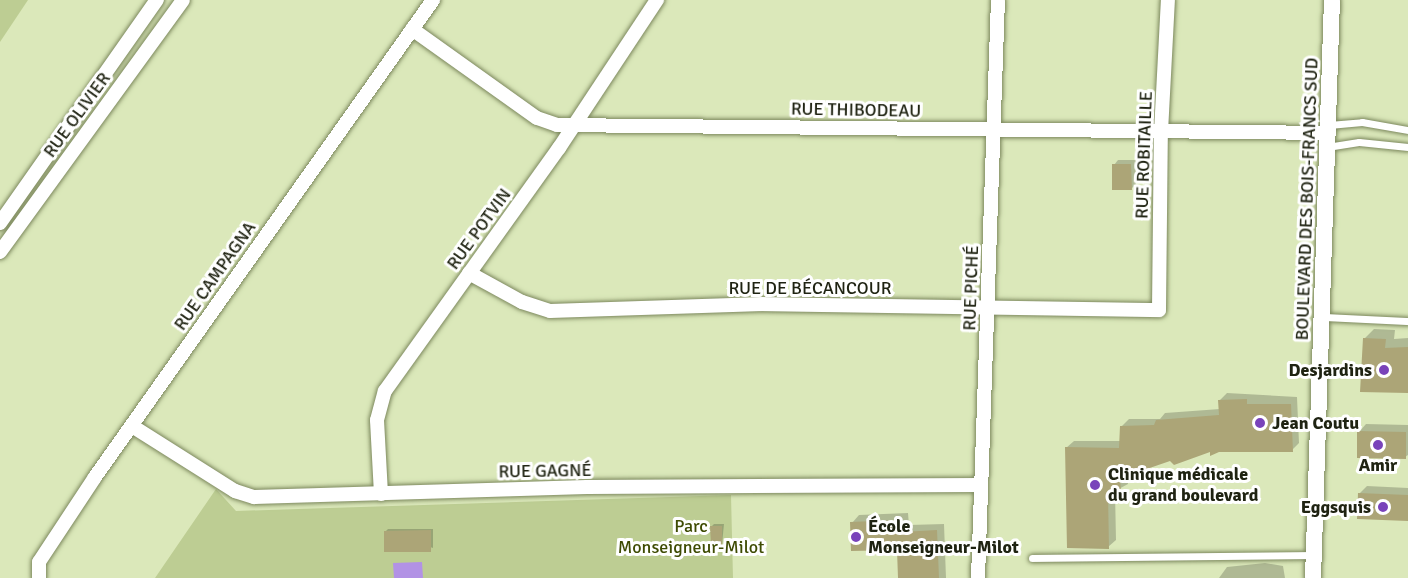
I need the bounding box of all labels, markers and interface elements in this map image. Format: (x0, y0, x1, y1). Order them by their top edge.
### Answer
street label: BOULEVARD DES BOIS-FRANCS SUD (1291, 57, 1323, 341)
street label: RUE OLIVIER (39, 68, 115, 162)
street label: RUE ROBITAILLE (1131, 91, 1157, 219)
street label: RUE THIBODEAU (791, 98, 921, 122)
street label: RUE POTVIN (442, 184, 516, 274)
street label: RUE CAMPAGNA (169, 217, 261, 335)
street label: RUE PICHÉ (959, 245, 983, 331)
street label: RUE DE BÉCANCOUR (728, 277, 892, 299)
place label: Desjardins (1288, 359, 1372, 381)
marker: Desjardins (1377, 363, 1391, 377)
place label: Jean Coutu (1272, 412, 1359, 434)
marker: Jean Coutu (1253, 416, 1267, 430)
marker: Amir (1371, 438, 1385, 452)
place label: Amir (1359, 454, 1397, 476)
street label: RUE GAGNÉ (498, 459, 592, 483)
place label: Clinique médicale du grand boulevard (1108, 464, 1258, 506)
marker: Clinique médicale du grand boulevard (1086, 476, 1104, 494)
place label: Eggsquis (1301, 496, 1371, 518)
marker: Eggsquis (1376, 500, 1390, 514)
park label: Parc Monseigneur-Milot (618, 516, 764, 558)
place label: École Monseigneur-Milot (868, 516, 1019, 558)
marker: École Monseigneur-Milot (849, 530, 863, 544)

